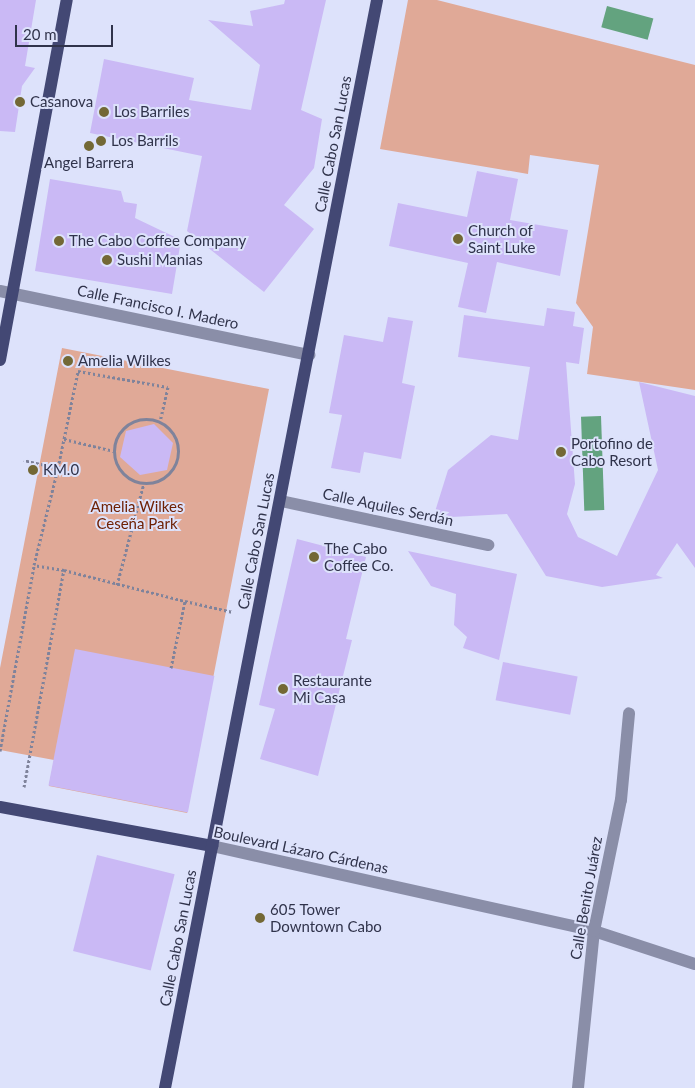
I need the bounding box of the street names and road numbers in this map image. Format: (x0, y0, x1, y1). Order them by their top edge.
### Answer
street label: Calle Cabo San Lucas (311, 74, 355, 214)
street label: Calle Francisco I. Madero (76, 281, 240, 333)
street label: Calle Cabo San Lucas (234, 471, 278, 611)
street label: Calle Aquiles Serdán (321, 484, 455, 530)
street label: Boulevard Lázaro Cárdenas (212, 823, 390, 877)
street label: Calle Benito Juárez (566, 835, 606, 961)
street label: Calle Cabo San Lucas (156, 868, 200, 1008)

